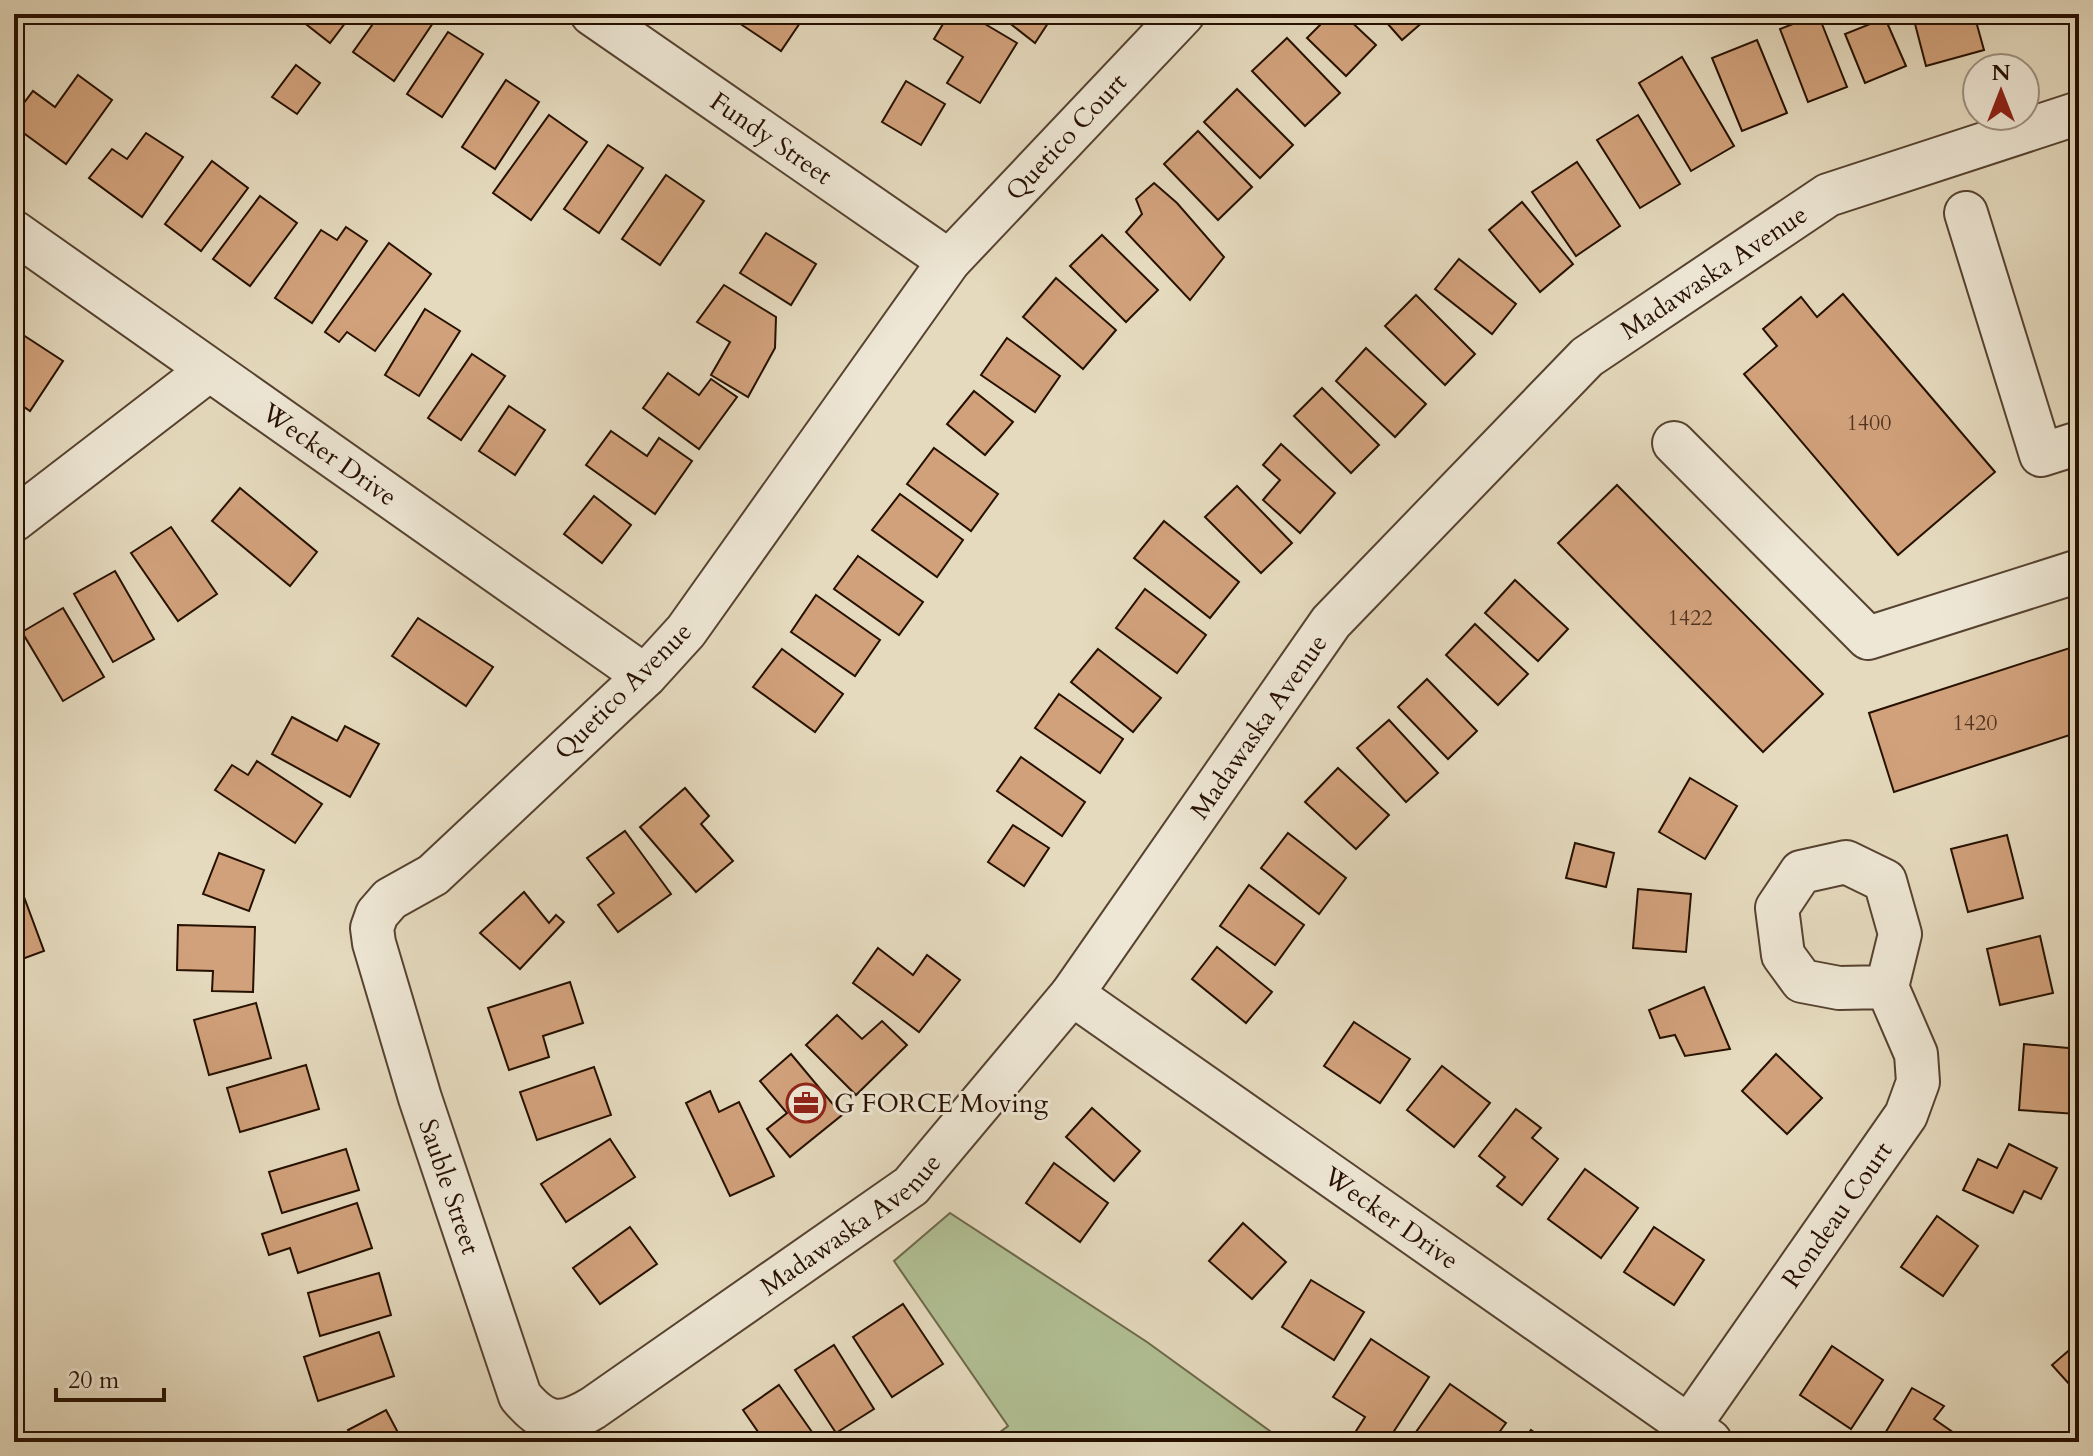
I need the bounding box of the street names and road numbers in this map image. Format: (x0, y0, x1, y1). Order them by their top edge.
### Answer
street label: Quetico Court (998, 66, 1134, 208)
street label: Fundy Street (703, 84, 839, 193)
street label: Madawaska Avenue (1613, 197, 1814, 347)
street label: Wecker Drive (254, 394, 404, 514)
street label: Quetico Avenue (547, 615, 699, 767)
street label: Madawaska Avenue (1182, 627, 1335, 826)
street label: Sauble Street (411, 1114, 489, 1259)
street label: Rondeau Court (1773, 1134, 1900, 1295)
street label: Madawaska Avenue (753, 1146, 949, 1304)
street label: Wecker Drive (1316, 1158, 1466, 1277)

